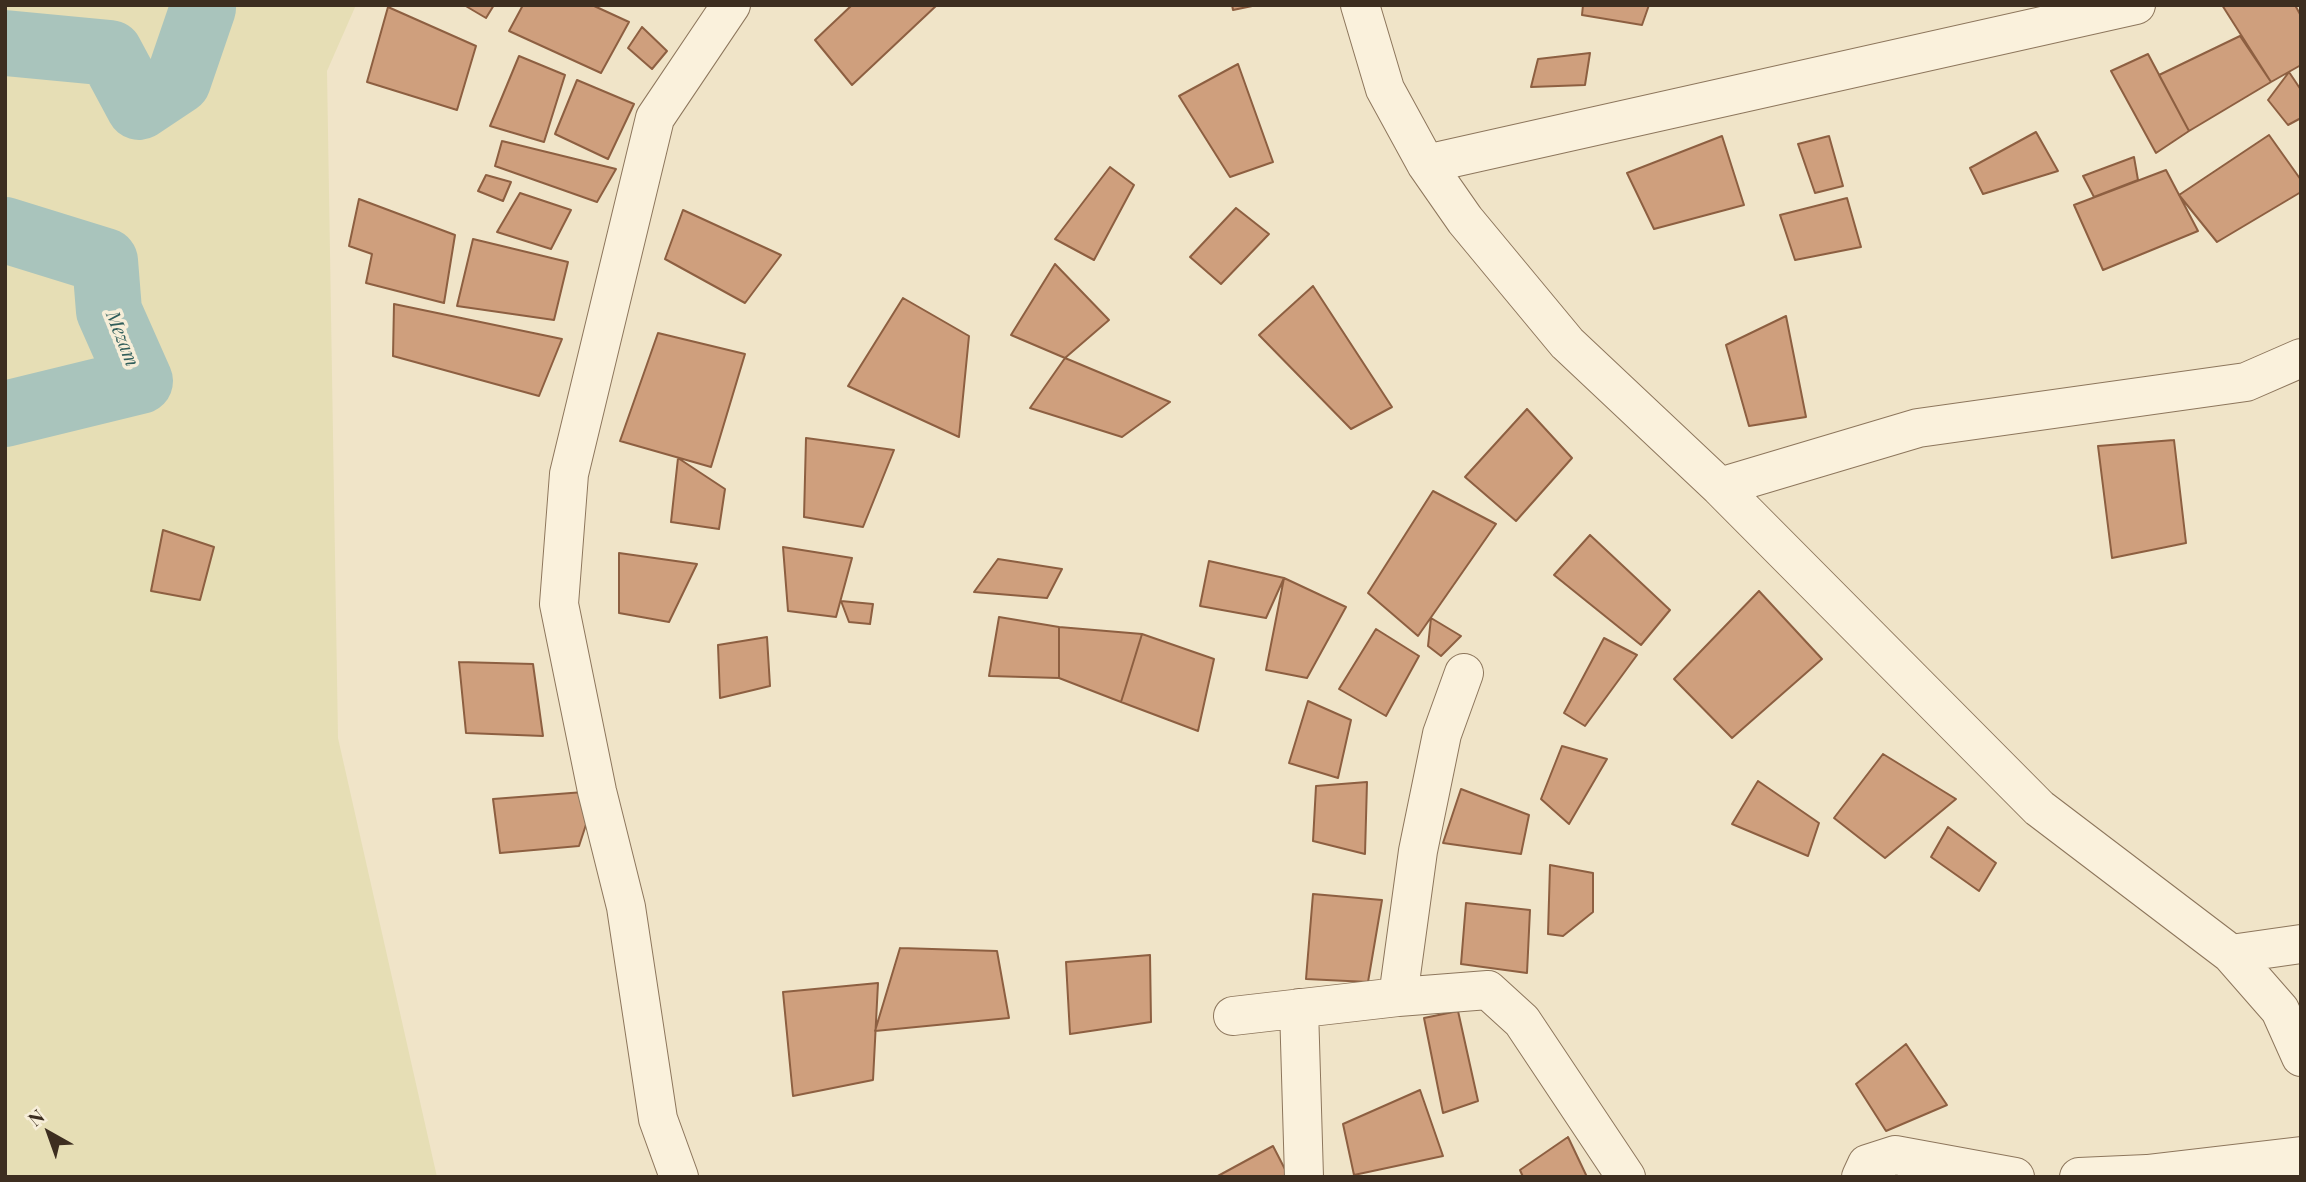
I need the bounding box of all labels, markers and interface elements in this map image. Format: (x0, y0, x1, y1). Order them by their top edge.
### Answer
water label: Mezam (101, 308, 143, 370)
north arrow (14, 1098, 84, 1168)
text: N (22, 1103, 49, 1131)

